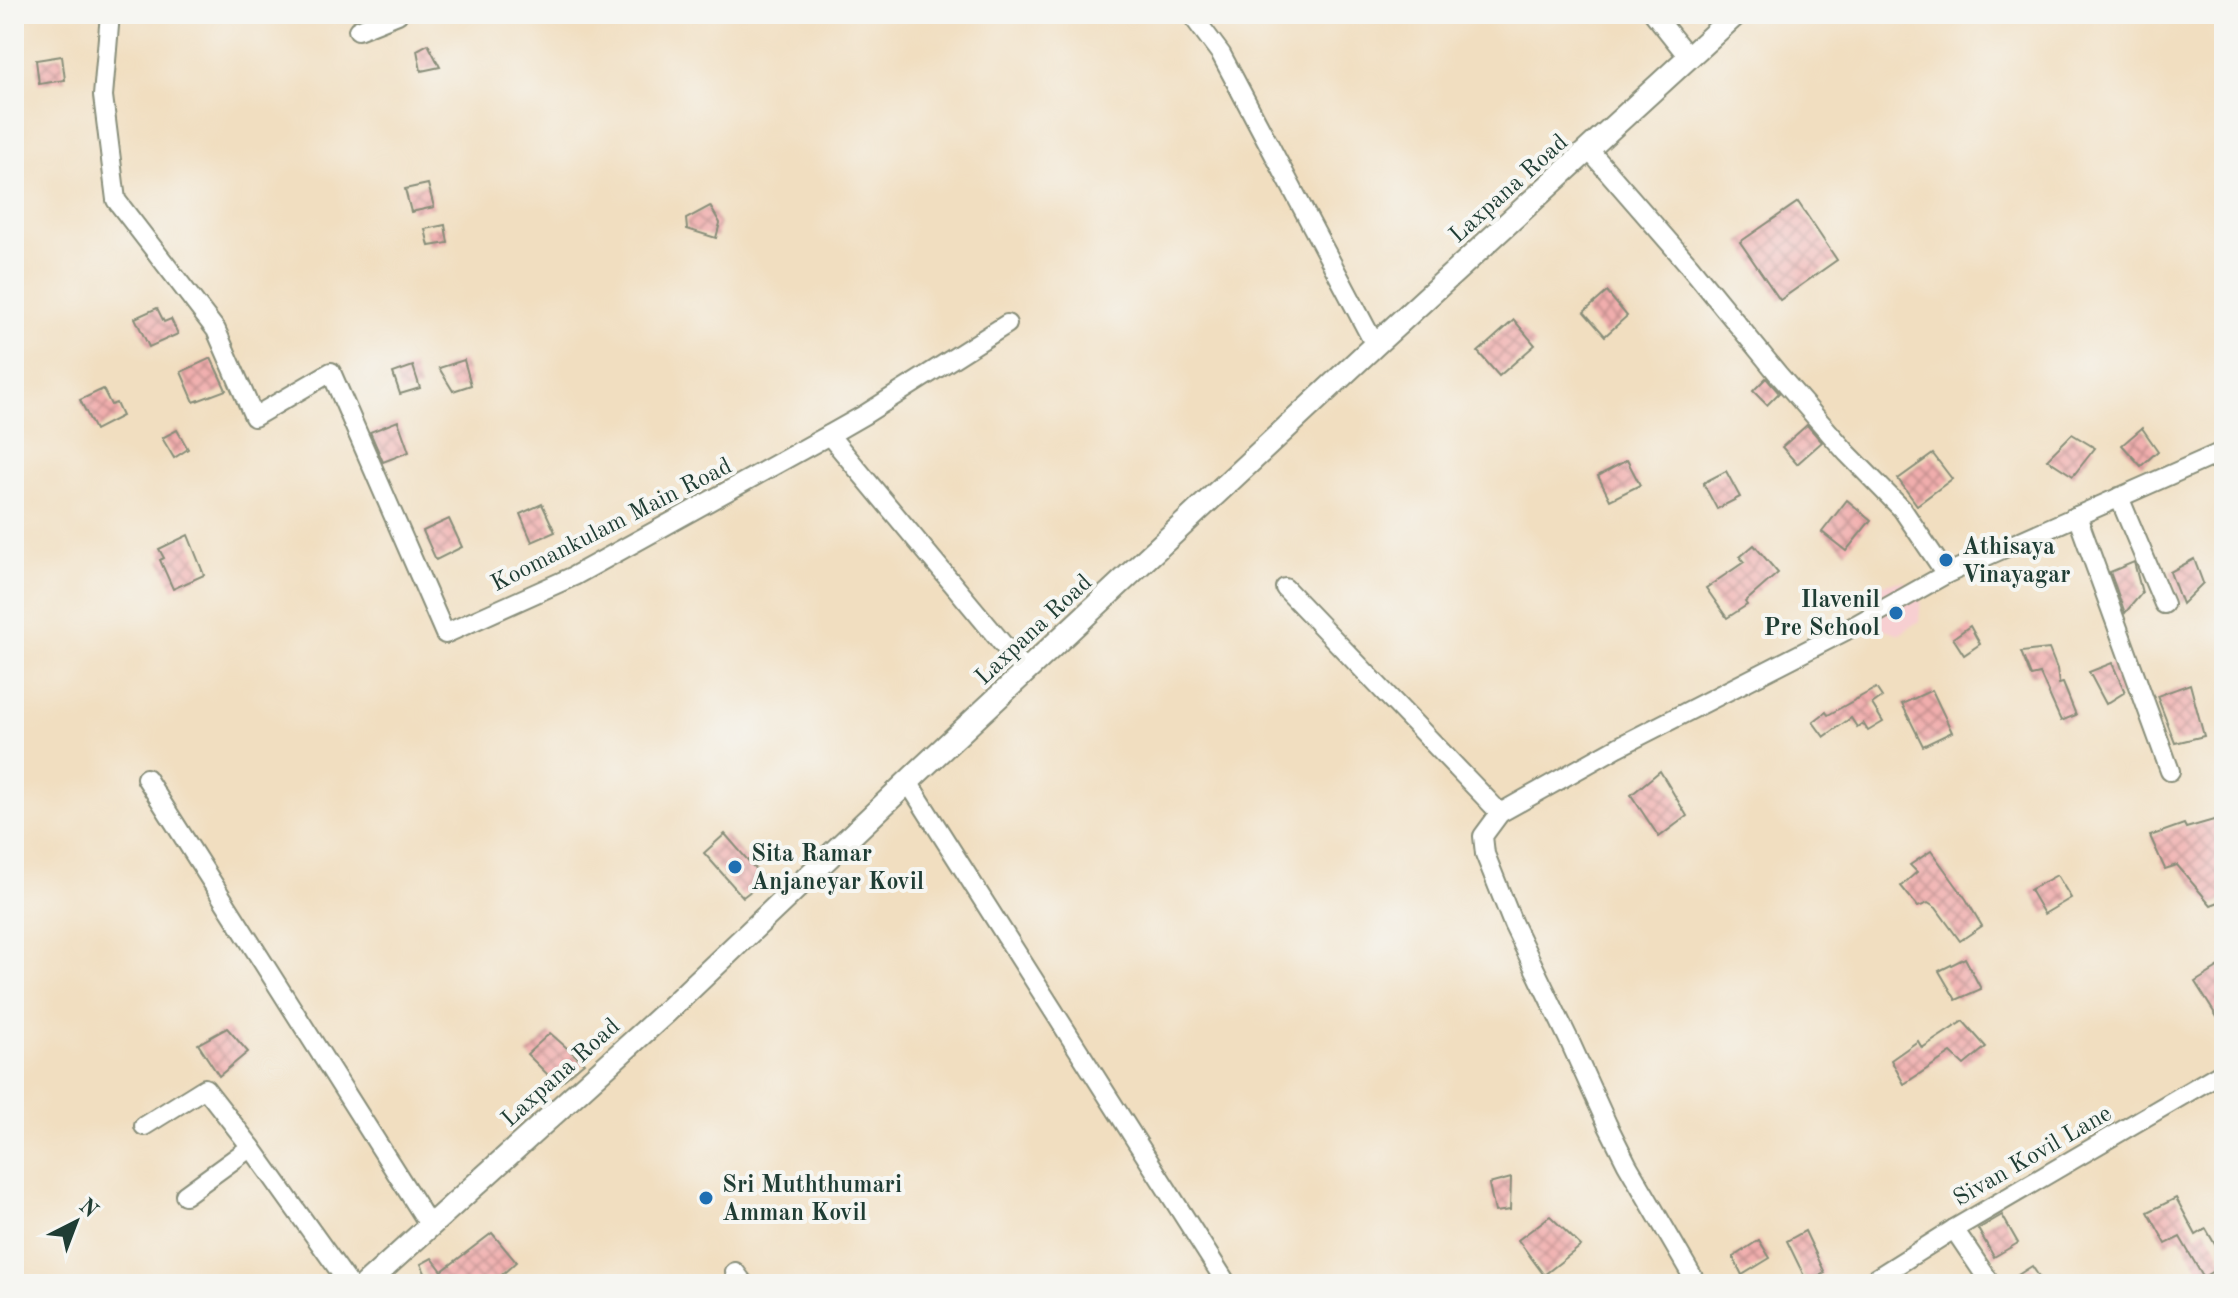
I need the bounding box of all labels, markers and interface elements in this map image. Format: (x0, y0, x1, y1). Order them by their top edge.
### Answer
street label: Laxpana Road (1446, 130, 1573, 248)
street label: Koomankulam Main Road (488, 455, 736, 597)
place label: Athisaya Vinayagar (1962, 536, 2071, 588)
marker: Athisaya Vinayagar (1937, 551, 1955, 569)
street label: Laxpana Road (971, 571, 1097, 690)
place label: Ilavenil Pre School (1764, 589, 1880, 641)
marker: Ilavenil Pre School (1887, 604, 1905, 622)
place label: Sita Ramar Anjaneyar Kovil (751, 843, 924, 895)
marker: Sita Ramar Anjaneyar Kovil (726, 858, 744, 876)
street label: Laxpana Road (498, 1014, 625, 1132)
street label: Sivan Kovil Lane (1950, 1102, 2116, 1212)
place label: Sri Muththumari Amman Kovil (722, 1174, 902, 1226)
north arrow (36, 1182, 116, 1262)
marker: Sri Muththumari Amman Kovil (697, 1189, 715, 1207)
text: N (74, 1195, 102, 1223)

